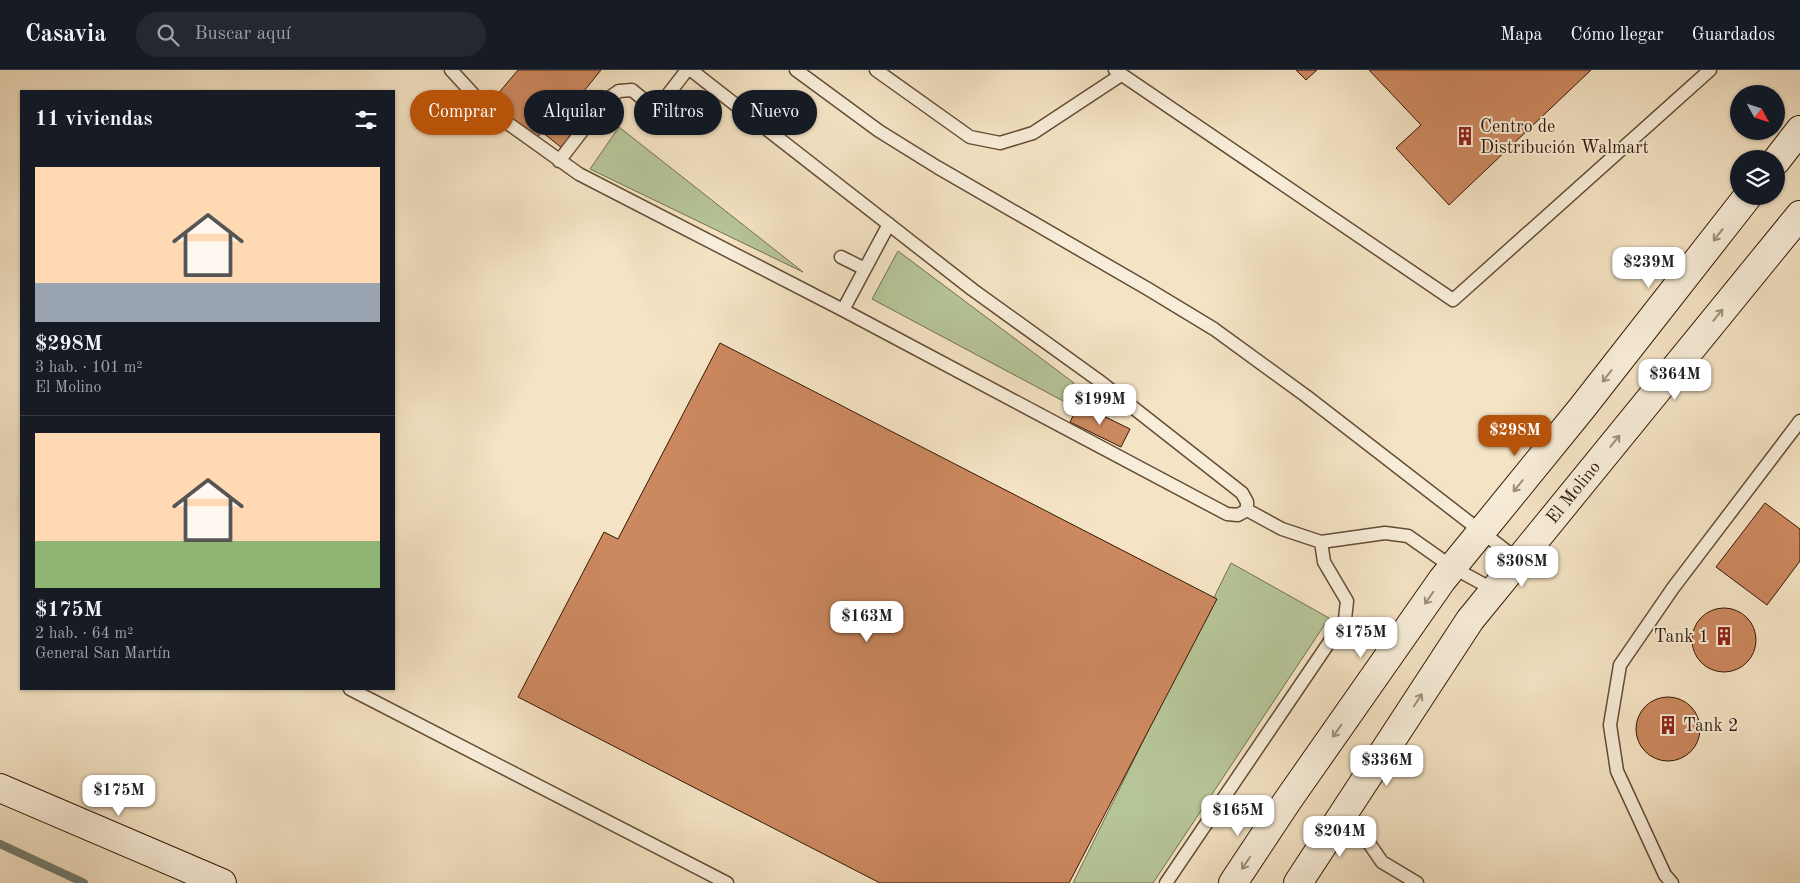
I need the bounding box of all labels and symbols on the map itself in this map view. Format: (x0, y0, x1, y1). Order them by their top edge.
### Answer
north arrow (1730, 85, 1785, 140)
place label: Centro de Distribución Walmart (1480, 118, 1649, 157)
building icon: Centro de Distribución Walmart (1454, 125, 1476, 147)
one-way arrow (1713, 228, 1724, 241)
pin: $239M (1614, 246, 1684, 289)
one-way arrow (1712, 309, 1723, 322)
pin: $364M (1640, 358, 1710, 401)
one-way arrow (1602, 369, 1612, 383)
pin: $199M (1065, 384, 1135, 426)
pin: $298M (1480, 414, 1550, 457)
one-way arrow (1610, 435, 1621, 448)
street label: El Molino (1543, 458, 1604, 527)
one-way arrow (1513, 480, 1524, 493)
pin: $308M (1487, 546, 1557, 588)
one-way arrow (1424, 591, 1434, 605)
pin: $163M (832, 600, 902, 643)
pin: $175M (1326, 616, 1396, 659)
building icon: Tank 1 (1713, 625, 1735, 647)
place label: Tank 1 (1654, 628, 1709, 646)
one-way arrow (1413, 693, 1424, 707)
building icon: Tank 2 (1657, 714, 1679, 736)
place label: Tank 2 (1683, 717, 1738, 735)
one-way arrow (1331, 724, 1342, 737)
pin: $336M (1352, 744, 1422, 787)
pin: $175M (84, 774, 154, 817)
pin: $165M (1203, 794, 1273, 837)
pin: $204M (1305, 816, 1375, 858)
one-way arrow (1241, 856, 1252, 870)

